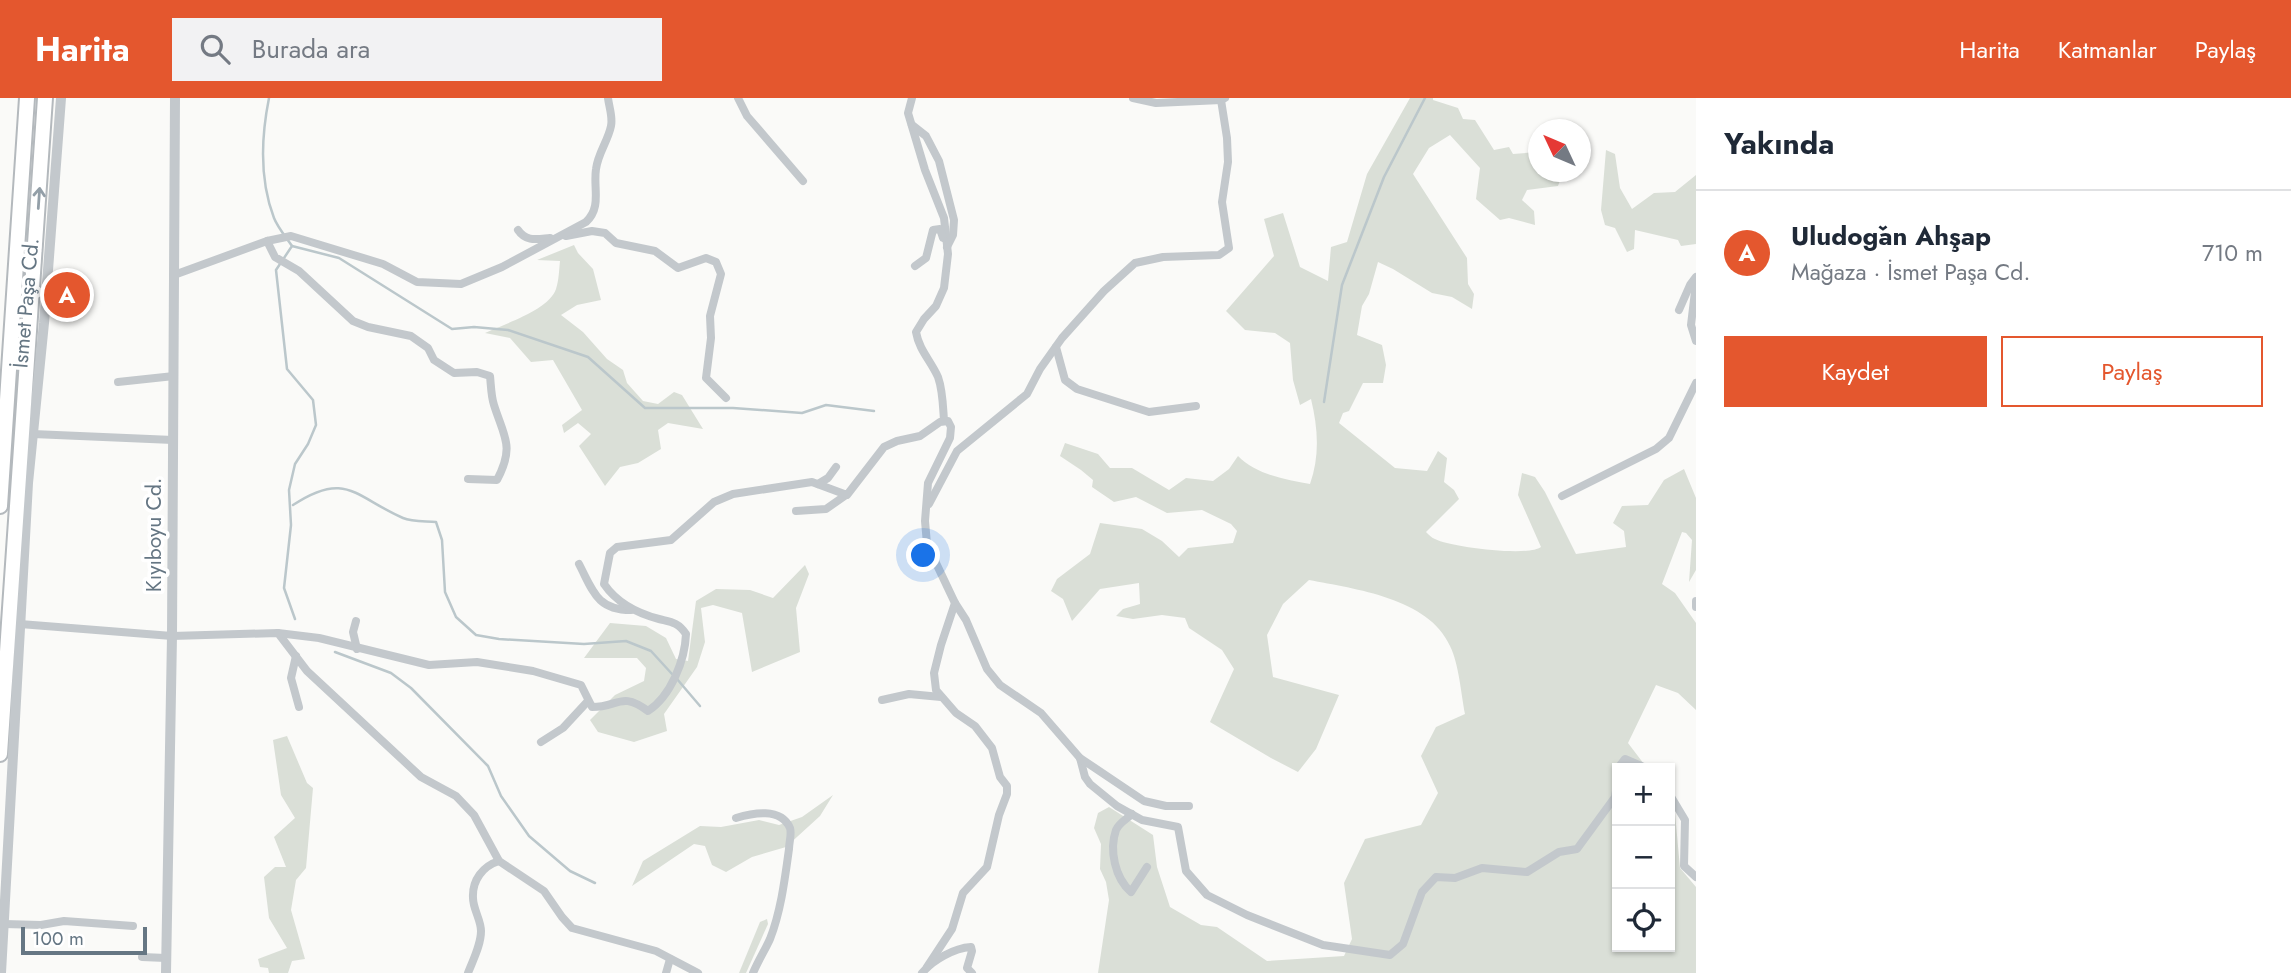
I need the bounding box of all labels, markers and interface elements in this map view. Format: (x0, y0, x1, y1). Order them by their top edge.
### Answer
search box (172, 18, 662, 81)
text: Harita (35, 26, 130, 73)
icon: search (196, 30, 234, 68)
text: Burada ara (252, 30, 370, 68)
text: Harita (1959, 32, 2020, 67)
text: Katmanlar (2058, 32, 2157, 67)
text: Paylaş (2195, 32, 2256, 67)
north arrow (1528, 119, 1591, 182)
text: Yakında (1724, 122, 1835, 165)
one-way arrow (33, 187, 46, 209)
text: Uludoǧan Ahşap (1791, 217, 1991, 255)
text: A (1739, 236, 1755, 270)
text: 710 m (2202, 236, 2263, 270)
street label: İsmet Paşa Cd. (5, 237, 47, 369)
text: Mağaza · İsmet Paşa Cd. (1791, 255, 2030, 289)
pin: A (44, 269, 90, 321)
button: Kaydet (1724, 336, 1987, 407)
button: Paylaş (2001, 336, 2263, 407)
street label: Kıyıboyu Cd. (139, 478, 169, 592)
your location (906, 538, 940, 572)
map controls (1612, 763, 1675, 952)
button: + (1612, 763, 1675, 826)
button: − (1612, 826, 1675, 889)
button: locate (1612, 889, 1675, 952)
scale bar (21, 924, 147, 956)
text: 100 m (32, 925, 84, 952)

